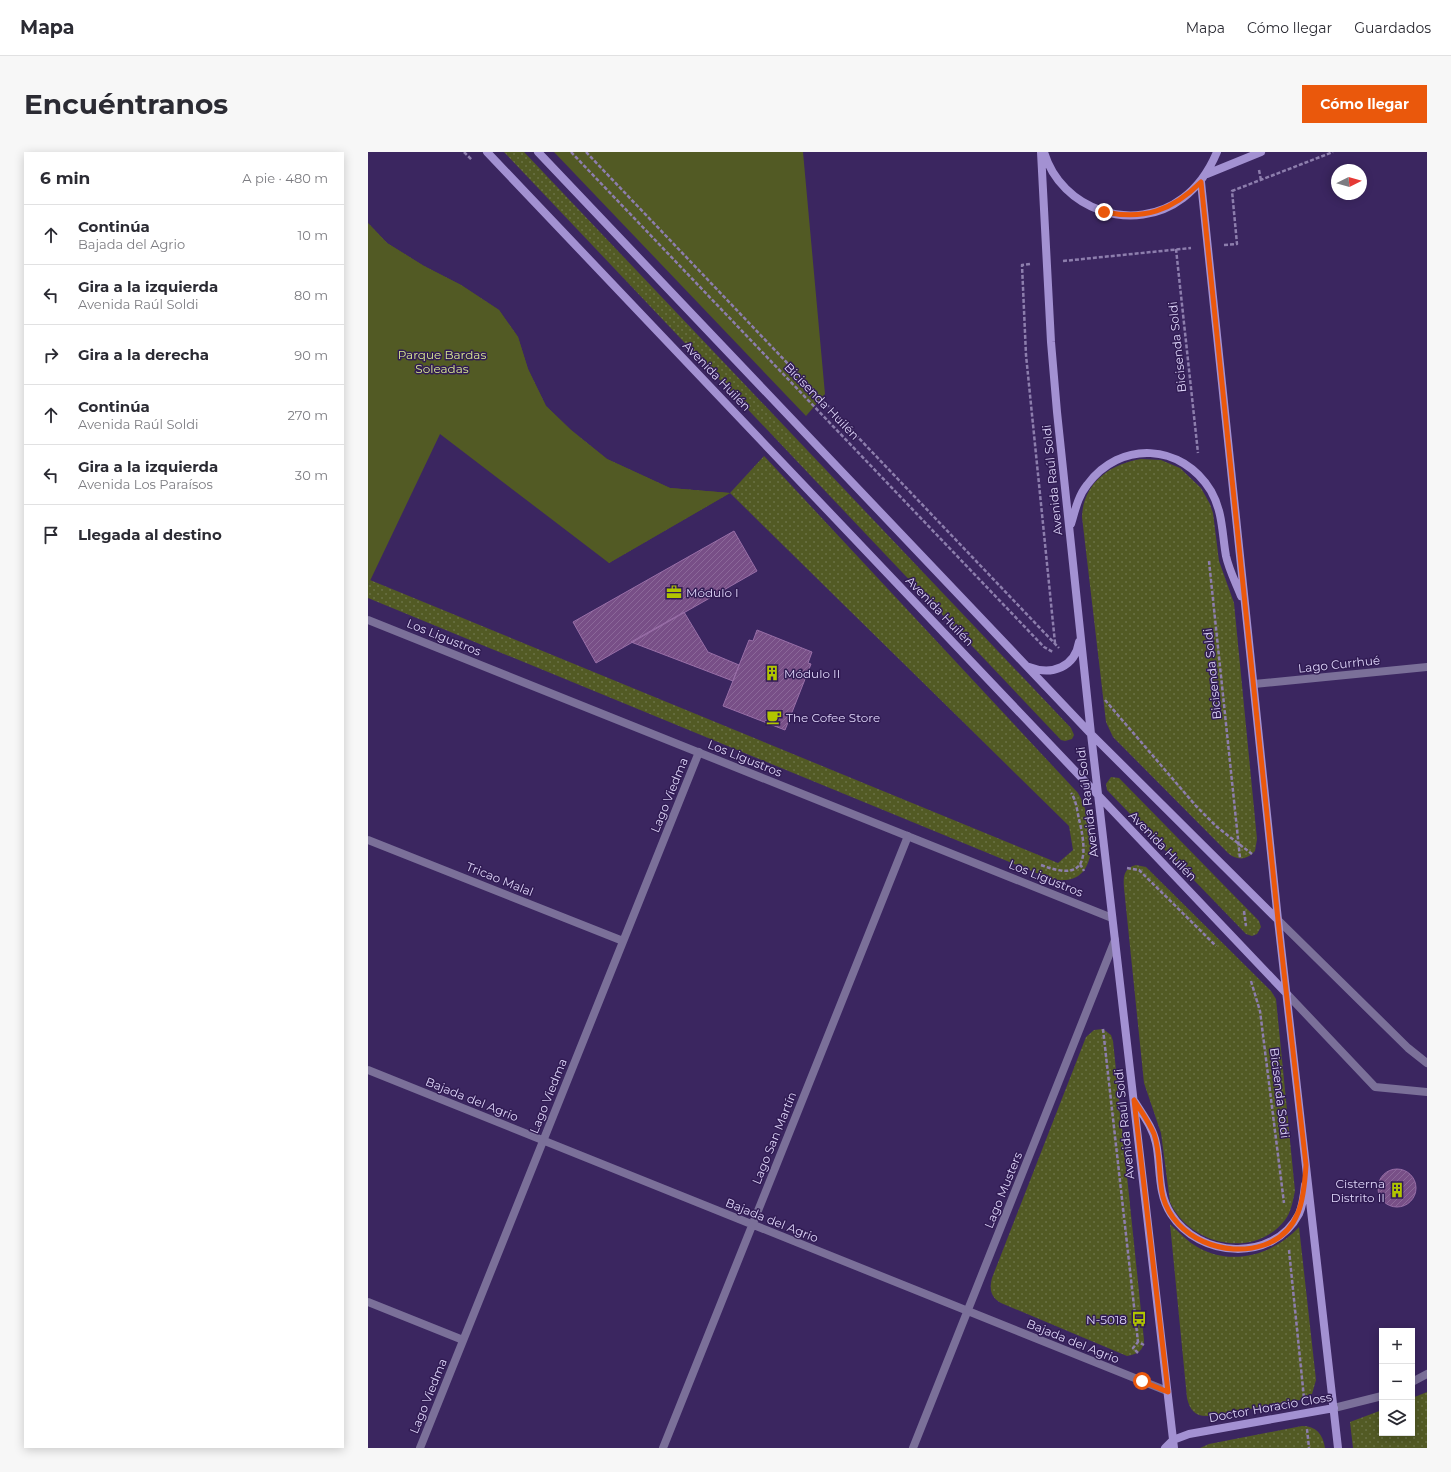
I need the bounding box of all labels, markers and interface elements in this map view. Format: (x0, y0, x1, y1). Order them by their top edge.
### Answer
text: Mapa (20, 16, 75, 39)
text: Mapa (1186, 19, 1225, 37)
text: Cómo llegar (1247, 19, 1332, 37)
text: Guardados (1354, 19, 1431, 37)
button: Cómo llegar (1302, 85, 1427, 123)
text: Encuéntranos (24, 87, 228, 121)
north arrow (1331, 164, 1367, 200)
text: 6 min (40, 168, 90, 188)
text: A pie · 480 m (242, 170, 328, 186)
route end (1095, 203, 1113, 221)
text: Continúa (78, 217, 150, 236)
icon: ahead (40, 224, 62, 246)
text: 10 m (298, 227, 328, 243)
text: Bajada del Agrio (78, 236, 185, 252)
text: Gira a la izquierda (78, 277, 218, 296)
icon: left (40, 284, 62, 306)
text: 80 m (294, 287, 328, 303)
text: Avenida Raúl Soldi (78, 296, 198, 312)
street label: Bicisenda Soldi (1165, 301, 1189, 393)
street label: Avenida Huilén (680, 338, 754, 414)
icon: right (40, 344, 62, 366)
text: Gira a la derecha (78, 345, 209, 364)
text: 90 m (294, 347, 328, 363)
park label: Parque Bardas Soleadas (398, 347, 486, 376)
street label: Bicisenda Huilén (781, 359, 863, 443)
text: Continúa (78, 397, 150, 416)
icon: ahead (40, 404, 62, 426)
text: 270 m (287, 407, 328, 423)
text: Avenida Raúl Soldi (78, 416, 198, 432)
street label: Avenida Raúl Soldi (1039, 424, 1065, 536)
text: Gira a la izquierda (78, 457, 218, 476)
icon: left (40, 464, 62, 486)
text: 30 m (295, 467, 328, 483)
text: Avenida Los Paraísos (78, 476, 213, 492)
icon: arrive (40, 524, 62, 546)
text: Llegada al destino (78, 525, 222, 544)
street label: Avenida Huilén (903, 573, 977, 649)
office icon: Módulo I (665, 583, 683, 601)
place label: Módulo I (686, 585, 739, 600)
street label: Los Ligustros (405, 615, 483, 659)
street label: Bicisenda Soldi (1200, 628, 1224, 720)
street label: Lago Currhué (1297, 652, 1381, 676)
building icon: Módulo II (763, 664, 781, 682)
place label: Módulo II (784, 666, 840, 681)
cafe icon: The Cofee Store (765, 708, 783, 726)
place label: The Cofee Store (786, 710, 880, 725)
street label: Los Ligustros (706, 736, 784, 780)
street label: Avenida Raúl Soldi (1073, 746, 1101, 858)
street label: Lago Viedma (647, 755, 691, 835)
street label: Avenida Huilén (1126, 808, 1200, 884)
street label: Los Ligustros (1007, 856, 1085, 900)
street label: Tricao Malal (464, 859, 536, 899)
street label: Bicisenda Soldi (1267, 1047, 1293, 1139)
street label: Lago Viedma (526, 1056, 570, 1136)
street label: Avenida Raúl Soldi (1111, 1068, 1137, 1180)
street label: Bajada del Agrio (423, 1074, 521, 1124)
street label: Lago San Martín (749, 1090, 799, 1186)
street label: Lago Musters (981, 1150, 1025, 1230)
place label: Cisterna Distrito II (1331, 1176, 1385, 1205)
building icon: Cisterna Distrito II (1388, 1181, 1406, 1199)
street label: Bajada del Agrio (723, 1195, 821, 1245)
bus stop icon: N-5018 (1130, 1310, 1148, 1328)
place label: N-5018 (1086, 1312, 1127, 1327)
street label: Bajada del Agrio (1024, 1316, 1122, 1366)
map controls (1379, 1328, 1415, 1436)
button: + (1379, 1328, 1415, 1364)
street label: Lago Viedma (406, 1356, 450, 1436)
button: − (1379, 1364, 1415, 1400)
route start (1133, 1372, 1151, 1390)
street label: Doctor Horacio Closs (1207, 1389, 1333, 1425)
button: layers (1379, 1400, 1415, 1436)

